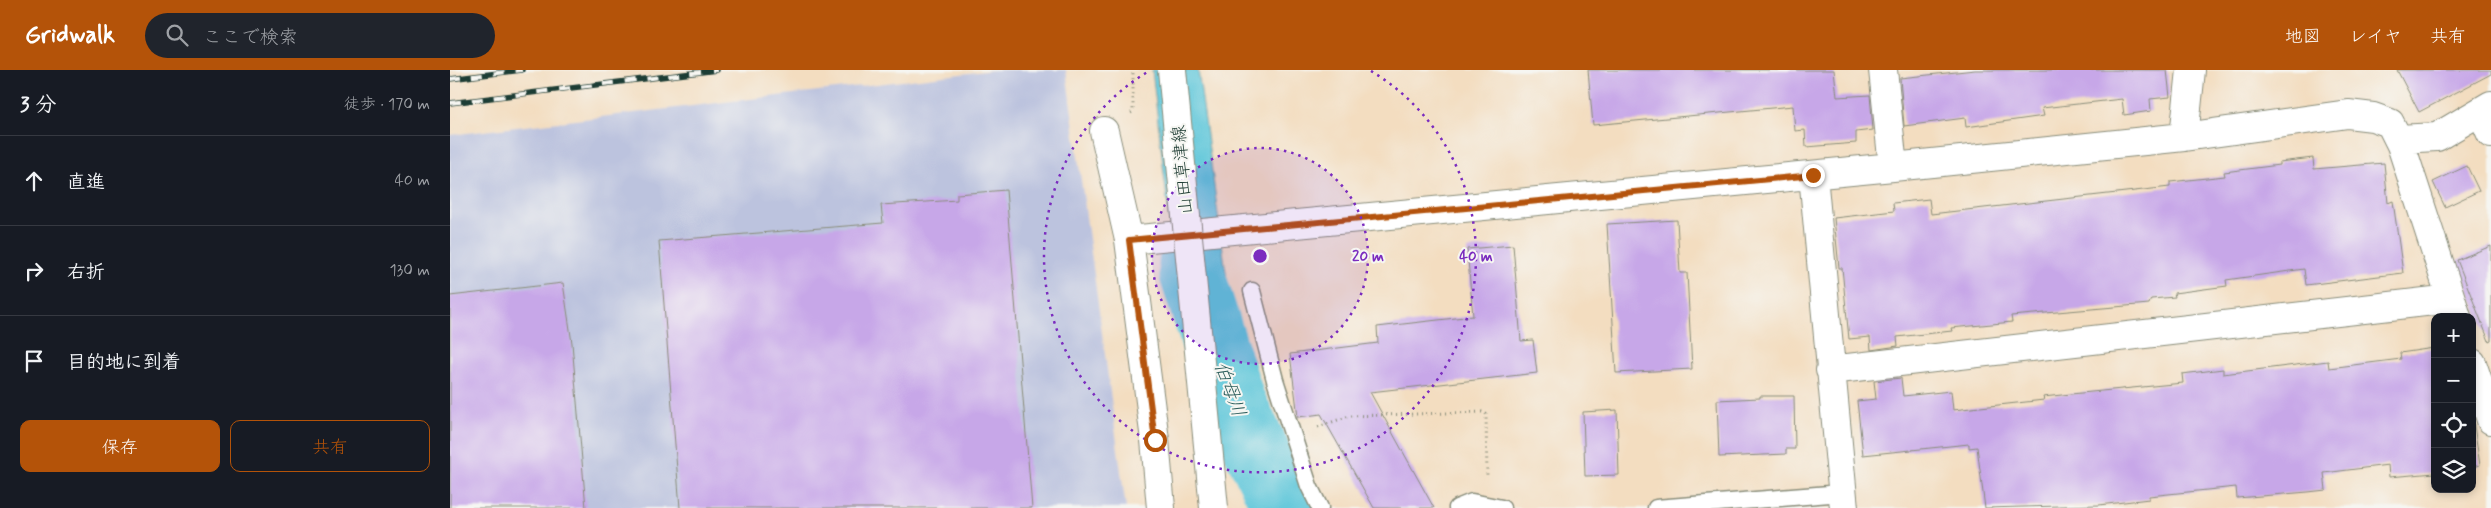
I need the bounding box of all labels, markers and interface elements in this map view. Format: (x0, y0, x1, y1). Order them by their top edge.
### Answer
search box (145, 13, 495, 58)
text: Gridwalk (25, 20, 115, 51)
icon: search (163, 21, 191, 49)
text: ここで検索 (203, 25, 298, 50)
text: 地図 (2285, 25, 2321, 49)
text: レイヤ (2349, 25, 2402, 49)
text: 共有 (2430, 25, 2466, 49)
text: 3 分 (20, 91, 56, 119)
text: 徒歩 · 170 m (344, 94, 430, 115)
street label: 山田草津線 (1167, 124, 1199, 216)
route end (1802, 164, 1825, 187)
icon: ahead (20, 167, 48, 195)
text: 直進 (67, 170, 105, 195)
text: 40 m (394, 170, 430, 191)
centre of rings (1251, 247, 1269, 265)
text: 20 m (1352, 247, 1384, 267)
text: 40 m (1459, 247, 1493, 267)
icon: right (20, 257, 48, 285)
text: 右折 (67, 260, 105, 285)
text: 130 m (389, 260, 430, 281)
map controls (2431, 313, 2476, 493)
button: + (2431, 313, 2476, 358)
icon: arrive (20, 347, 48, 375)
text: 目的地に到着 (67, 350, 181, 375)
water label: 伯母川 (1208, 358, 1251, 421)
button: − (2431, 358, 2476, 403)
button: locate (2431, 403, 2476, 448)
button: 保存 (20, 420, 220, 472)
button: 共有 (230, 420, 430, 472)
route start (1144, 429, 1167, 452)
button: layers (2431, 448, 2476, 493)

